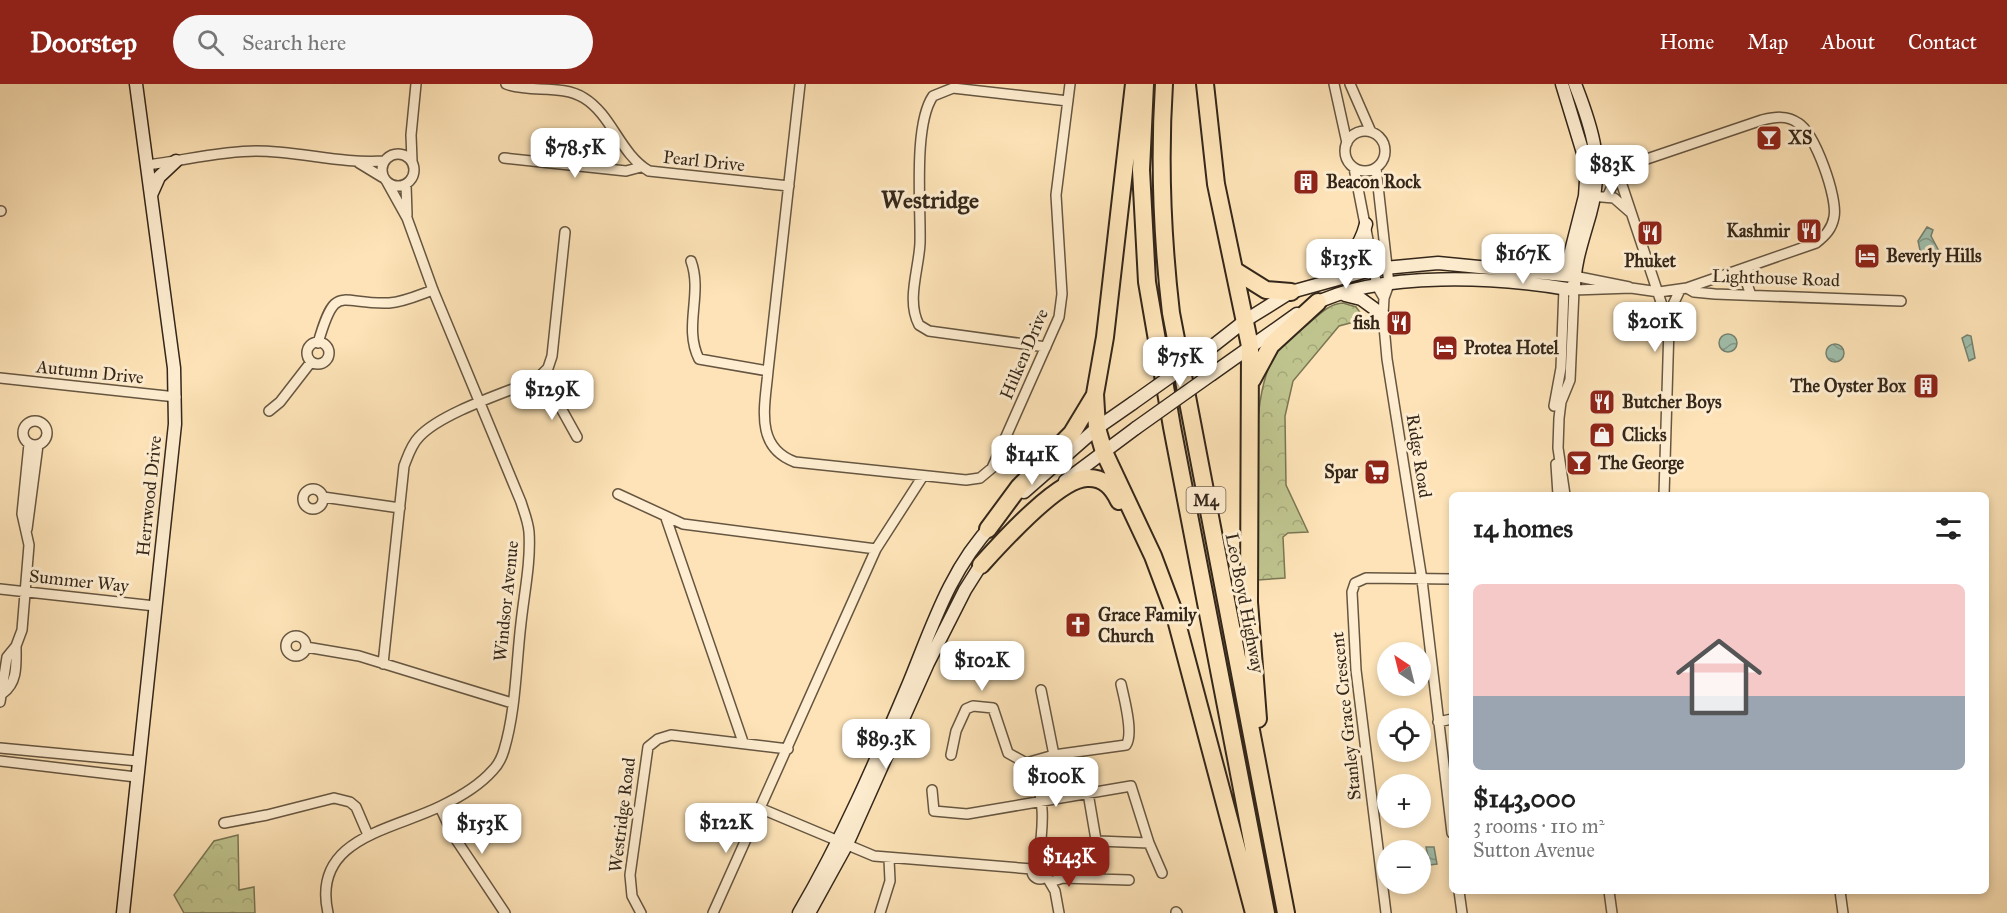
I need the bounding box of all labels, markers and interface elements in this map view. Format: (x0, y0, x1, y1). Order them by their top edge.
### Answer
search box (173, 15, 593, 69)
text: Doorstep (30, 25, 137, 60)
icon: search (194, 26, 227, 59)
text: Search here (242, 29, 346, 56)
text: Home (1659, 29, 1714, 55)
text: Map (1747, 29, 1788, 55)
text: About (1821, 29, 1875, 55)
text: Contact (1908, 29, 1977, 55)
bar icon: XS (1754, 123, 1784, 153)
place label: XS (1787, 127, 1812, 149)
pin: $78.5K (526, 128, 624, 179)
text: $78.5K (545, 135, 605, 159)
pin: $83K (1576, 145, 1648, 196)
street label: Pearl Drive (662, 146, 746, 176)
text: $83K (1590, 152, 1634, 176)
building icon: Beacon Rock (1291, 167, 1321, 197)
place label: Beacon Rock (1326, 171, 1422, 193)
district label: Westridge (881, 185, 979, 215)
restaurant icon: Kashmir (1794, 216, 1824, 246)
restaurant icon: Phuket (1635, 218, 1665, 248)
place label: Kashmir (1726, 220, 1791, 242)
pin: $167K (1481, 234, 1565, 285)
pin: $135K (1304, 239, 1388, 290)
text: $167K (1496, 241, 1550, 265)
hotel icon: Beverly Hills (1852, 241, 1882, 271)
place label: Beverly Hills (1886, 245, 1982, 268)
text: $135K (1320, 246, 1372, 270)
place label: Phuket (1624, 250, 1677, 272)
street label: Lighthouse Road (1712, 265, 1840, 292)
pin: $201K (1613, 302, 1697, 353)
street label: Hilken Drive (995, 305, 1053, 403)
restaurant icon: fish (1384, 308, 1414, 338)
text: $201K (1627, 309, 1683, 333)
place label: fish (1353, 312, 1381, 334)
hotel icon: Protea Hotel (1430, 333, 1460, 363)
pin: $75K (1144, 337, 1216, 388)
place label: Protea Hotel (1464, 337, 1560, 359)
text: $75K (1157, 344, 1203, 368)
street label: Autumn Drive (34, 355, 145, 389)
pin: $129K (510, 370, 594, 421)
building icon: The Oyster Box (1911, 371, 1941, 401)
place label: The Oyster Box (1789, 375, 1907, 398)
text: $129K (525, 377, 579, 401)
restaurant icon: Butcher Boys (1587, 387, 1617, 417)
place label: Butcher Boys (1622, 391, 1722, 414)
street label: Ridge Road (1401, 412, 1436, 500)
shop icon: Clicks (1587, 420, 1617, 450)
place label: Clicks (1622, 424, 1667, 446)
street label: Herrwood Drive (132, 435, 166, 557)
pin: $141K (990, 435, 1074, 486)
text: $141K (1005, 442, 1059, 466)
bar icon: The George (1564, 448, 1594, 478)
place label: The George (1597, 452, 1685, 475)
supermarket icon: Spar (1362, 457, 1392, 487)
place label: Spar (1324, 461, 1359, 484)
road number: M4 (1186, 487, 1226, 513)
text: 14 homes (1473, 512, 1573, 544)
icon: filters (1932, 512, 1965, 545)
street label: Leo Boyd Highway (1220, 531, 1269, 676)
street label: Windsor Avenue (489, 540, 523, 662)
street label: Summer Way (28, 565, 131, 597)
place label: Grace Family Church (1098, 604, 1198, 647)
church icon: Grace Family Church (1063, 610, 1093, 640)
icon: home (1665, 623, 1773, 731)
street label: Stanley Grace Crescent (1326, 630, 1366, 801)
pin: $102K (940, 641, 1024, 692)
north arrow (1377, 642, 1431, 696)
map controls (1377, 642, 1431, 894)
text: $102K (954, 648, 1010, 672)
button: locate (1377, 708, 1431, 762)
pin: $89.3K (837, 719, 935, 770)
text: $89.3K (856, 726, 916, 750)
street label: Westridge Road (604, 756, 641, 874)
pin: $100K (1014, 757, 1098, 808)
text: $100K (1027, 764, 1085, 788)
button: + (1377, 774, 1431, 828)
text: $143,000 (1473, 782, 1576, 814)
pin: $122K (684, 803, 768, 854)
pin: $153K (440, 804, 524, 855)
text: $122K (699, 810, 753, 834)
text: $153K (456, 811, 508, 835)
text: 3 rooms · 110 m² (1473, 814, 1604, 838)
pin: $143K (1027, 837, 1111, 888)
text: Sutton Avenue (1473, 838, 1595, 862)
button: − (1377, 840, 1431, 894)
text: $143K (1042, 844, 1096, 868)

